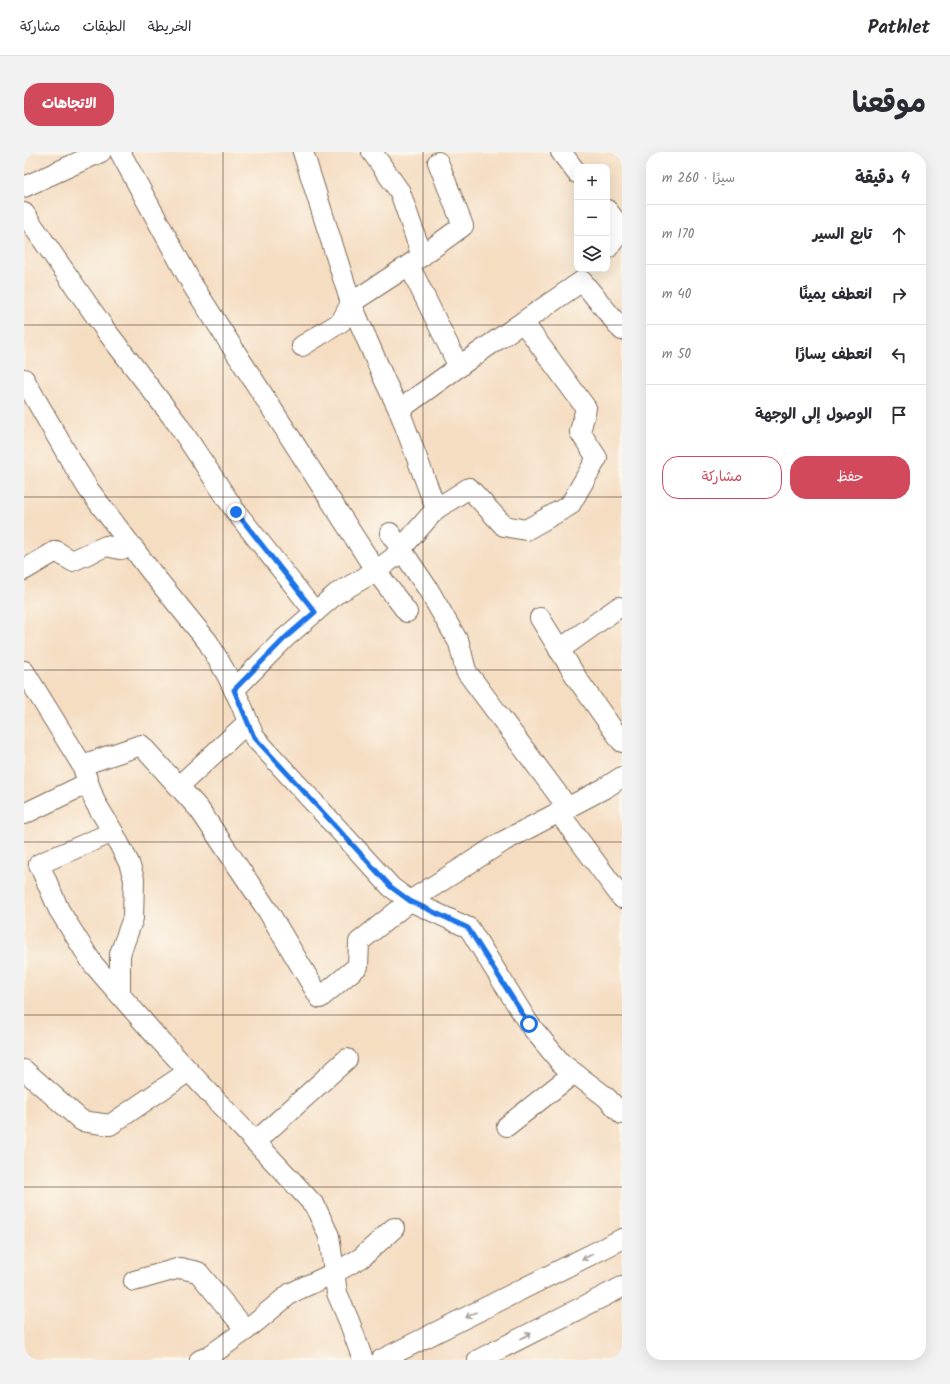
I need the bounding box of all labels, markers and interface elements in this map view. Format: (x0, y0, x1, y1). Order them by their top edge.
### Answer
text: Pathlet (868, 13, 930, 43)
text: مشاركة (20, 16, 60, 38)
text: الطبقات (82, 16, 126, 38)
text: الخريطة (148, 16, 191, 38)
text: موقعنا (852, 82, 926, 127)
button: الاتجاهات (24, 83, 114, 126)
map controls (574, 164, 610, 272)
button: + (574, 164, 610, 200)
text: 4 دقيقة (855, 165, 910, 192)
text: سيرًا · 260 m (662, 168, 735, 189)
button: − (574, 200, 610, 236)
text: تابع السير (813, 223, 872, 247)
text: 170 m (662, 224, 694, 245)
icon: ahead (888, 224, 910, 246)
button: layers (574, 236, 610, 272)
text: انعطف يمينًا (799, 283, 872, 307)
text: 40 m (662, 284, 691, 305)
icon: right (888, 284, 910, 306)
text: انعطف يسارًا (795, 343, 872, 367)
text: 50 m (662, 344, 691, 365)
icon: left (888, 344, 910, 366)
text: الوصول إلى الوجهة (755, 403, 872, 427)
icon: arrive (888, 404, 910, 426)
button: مشاركة (662, 456, 782, 499)
button: حفظ (790, 456, 910, 499)
route end (227, 503, 245, 521)
route start (520, 1015, 538, 1033)
one-way arrow (581, 1253, 593, 1261)
one-way arrow (465, 1312, 477, 1319)
one-way arrow (519, 1332, 531, 1339)

